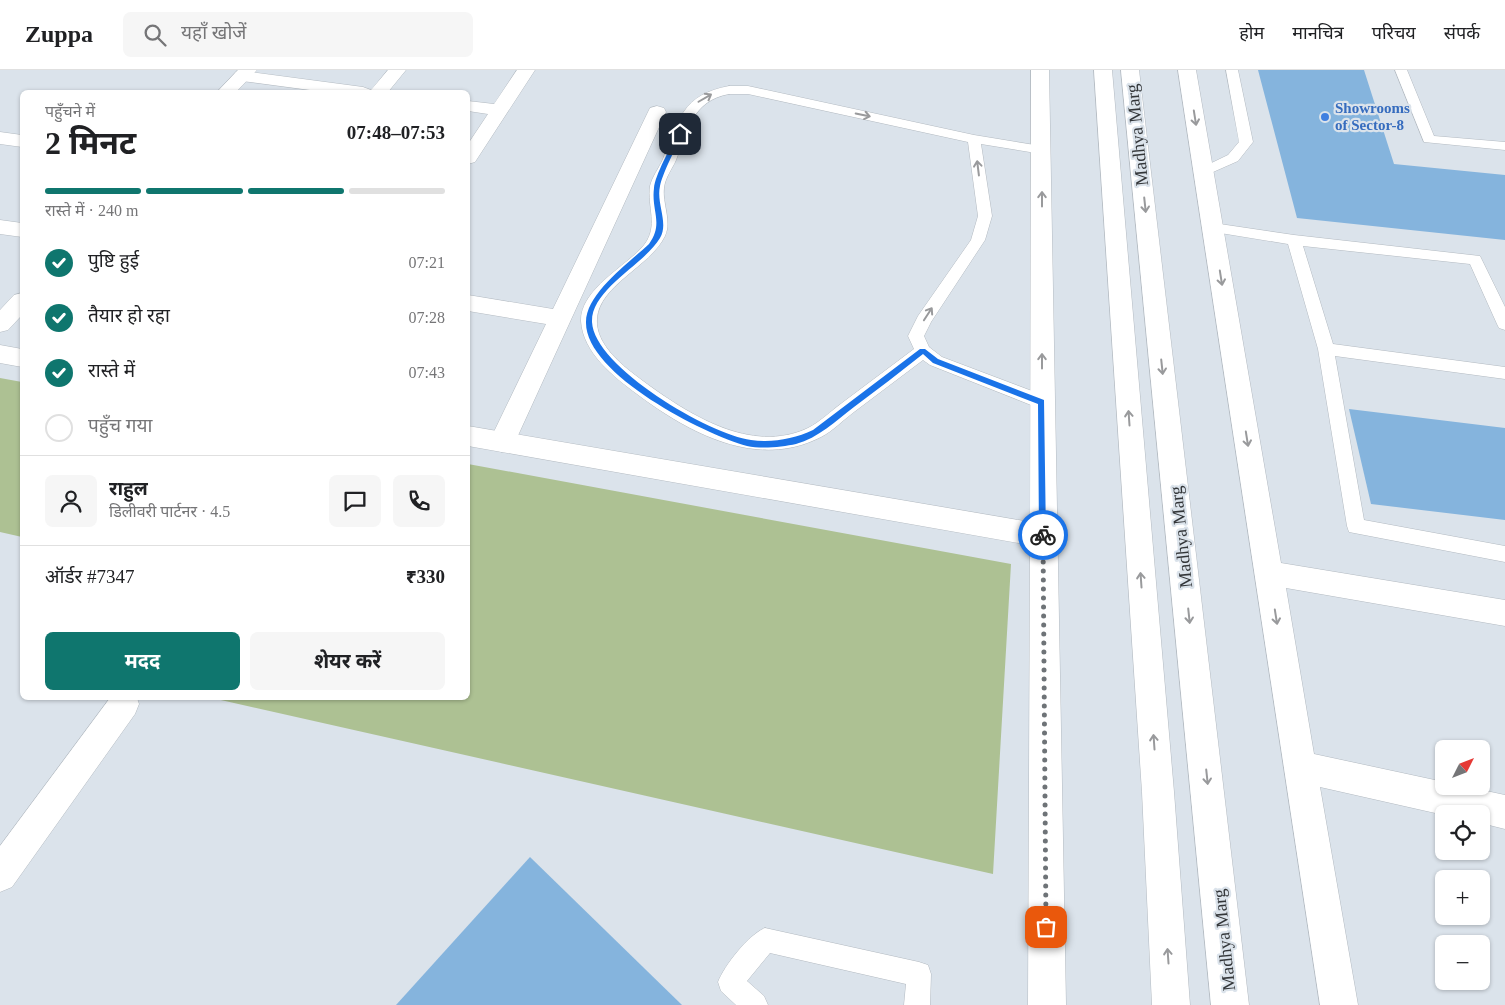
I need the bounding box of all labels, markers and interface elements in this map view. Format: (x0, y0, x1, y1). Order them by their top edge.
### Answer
search box (123, 12, 473, 57)
text: Zuppa (25, 21, 93, 47)
icon: search (141, 21, 169, 49)
text: यहाँ खोजें (181, 22, 246, 43)
text: होम (1239, 23, 1264, 43)
text: मानचित्र (1292, 23, 1344, 43)
text: परिचय (1372, 23, 1416, 43)
text: संपर्क (1444, 23, 1480, 43)
street label: Madhya Marg (1122, 83, 1152, 187)
one-way arrow (697, 92, 711, 102)
place label: Showrooms of Sector-8 (1335, 100, 1410, 133)
text: पहुँचने में (45, 103, 95, 120)
one-way arrow (1190, 110, 1200, 126)
one-way arrow (854, 111, 870, 120)
marker: Showrooms of Sector-8 (1319, 111, 1331, 123)
pin (659, 113, 701, 155)
icon: home (666, 120, 694, 148)
text: 07:48–07:53 (347, 122, 445, 143)
text: 2 मिनट (45, 125, 136, 161)
one-way arrow (973, 161, 983, 177)
one-way arrow (1037, 191, 1047, 208)
one-way arrow (1140, 197, 1150, 213)
text: रास्ते में · 240 m (45, 202, 138, 219)
icon: check (45, 249, 73, 277)
text: पुष्टि हुई (88, 250, 139, 271)
text: 07:21 (409, 254, 445, 271)
one-way arrow (1216, 270, 1226, 286)
icon: check (45, 304, 73, 332)
text: तैयार हो रहा (88, 305, 170, 326)
one-way arrow (923, 308, 933, 322)
text: 07:28 (409, 309, 445, 326)
one-way arrow (1037, 354, 1047, 370)
icon: check (45, 359, 73, 387)
one-way arrow (1157, 359, 1167, 375)
text: रास्ते में (88, 360, 135, 381)
text: 07:43 (409, 364, 445, 381)
one-way arrow (1124, 410, 1134, 426)
text: पहुँच गया (88, 415, 152, 436)
one-way arrow (1242, 430, 1252, 446)
button: person (45, 475, 97, 527)
button: chat (329, 475, 381, 527)
button: phone (393, 475, 445, 527)
text: राहुल (109, 478, 148, 499)
street label: Madhya Marg (1166, 485, 1196, 589)
text: डिलीवरी पार्टनर · 4.5 (109, 503, 230, 520)
courier (1018, 510, 1068, 560)
icon: bike (1029, 521, 1057, 549)
text: ऑर्डर #7347 (45, 566, 135, 587)
text: ₹330 (406, 566, 445, 587)
one-way arrow (1137, 572, 1146, 588)
one-way arrow (1184, 607, 1194, 623)
one-way arrow (1271, 608, 1281, 624)
button: मदद (45, 632, 240, 690)
button: शेयर करें (250, 632, 445, 690)
one-way arrow (1149, 734, 1158, 750)
north arrow (1435, 740, 1490, 795)
map controls (1435, 740, 1490, 990)
one-way arrow (1202, 769, 1212, 785)
button: locate (1435, 805, 1490, 860)
button: + (1435, 870, 1490, 925)
street label: Madhya Marg (1209, 888, 1239, 992)
pin (1025, 906, 1067, 948)
icon: bag (1032, 913, 1060, 941)
button: − (1435, 935, 1490, 990)
one-way arrow (1164, 949, 1173, 965)

